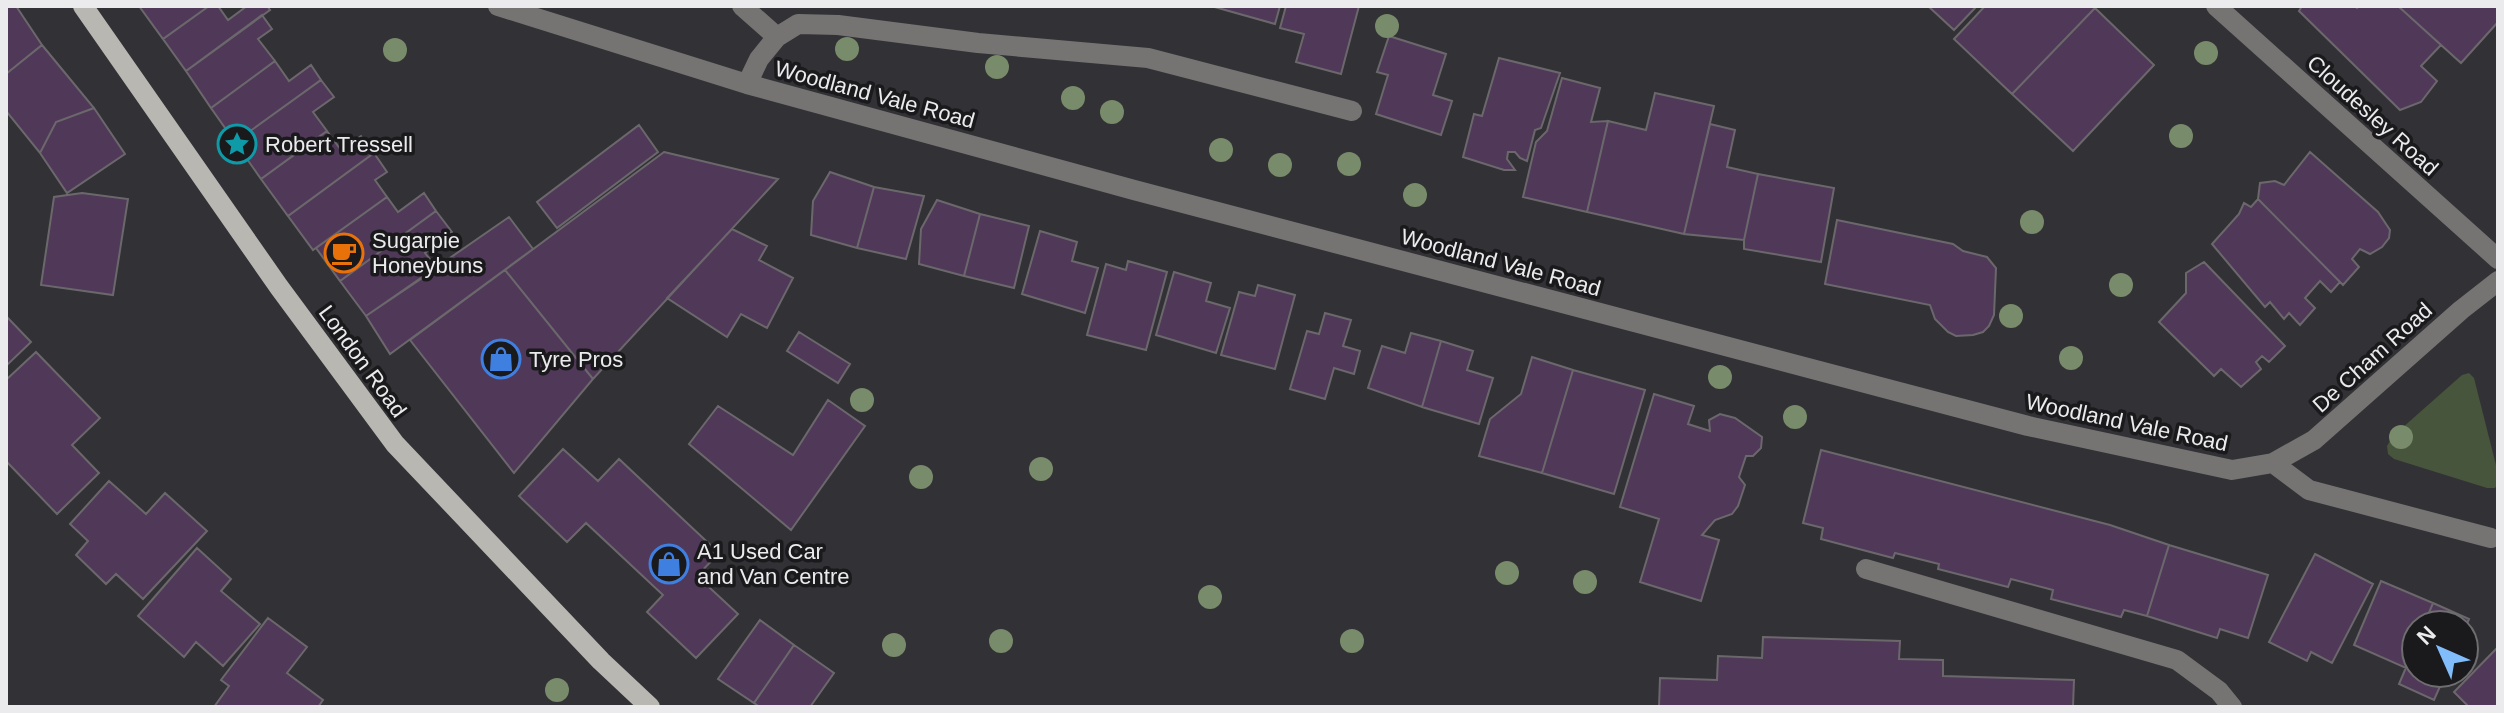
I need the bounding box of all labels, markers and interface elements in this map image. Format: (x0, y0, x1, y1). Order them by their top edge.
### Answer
street label: Cloudesley Road (2302, 50, 2443, 181)
street label: Woodland Vale Road (772, 56, 978, 133)
place icon: Robert Tressell (216, 123, 258, 165)
place label: Robert Tressell (265, 132, 413, 157)
street label: Woodland Vale Road (1398, 224, 1604, 301)
place label: Sugarpie Honeybuns (372, 228, 483, 278)
cafe icon: Sugarpie Honeybuns (323, 232, 365, 274)
street label: De Cham Road (2308, 297, 2437, 417)
street label: London Road (314, 301, 412, 422)
shop icon: Tyre Pros (480, 338, 522, 380)
place label: Tyre Pros (529, 347, 623, 372)
street label: Woodland Vale Road (2024, 389, 2230, 456)
place label: A1 Used Car and Van Centre (697, 539, 849, 589)
shop icon: A1 Used Car and Van Centre (648, 543, 690, 585)
north arrow (2400, 609, 2480, 689)
text: N (2412, 621, 2441, 650)

